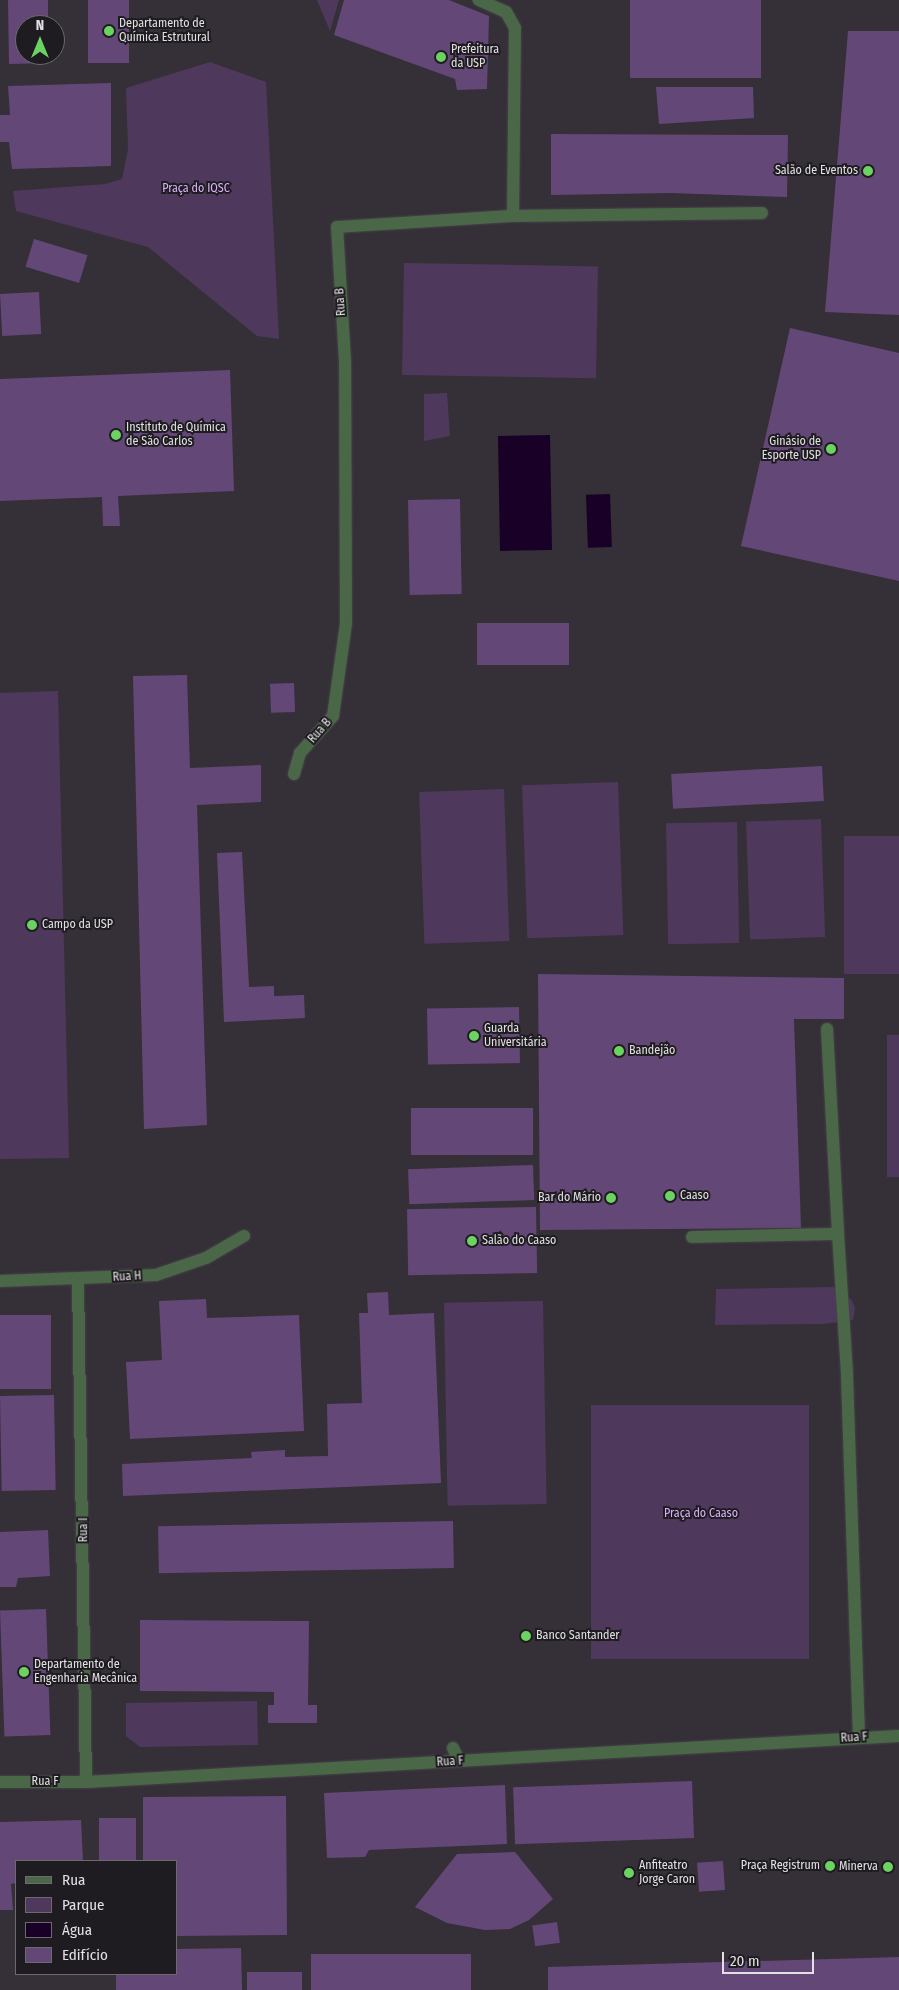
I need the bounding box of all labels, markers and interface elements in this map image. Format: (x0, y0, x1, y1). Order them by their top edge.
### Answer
north arrow (15, 15, 65, 65)
text: N (36, 17, 44, 34)
place label: Departamento de Química Estrutural (119, 17, 210, 45)
marker: Departamento de Química Estrutural (103, 25, 115, 37)
place label: Prefeitura da USP (451, 43, 499, 71)
marker: Prefeitura da USP (435, 51, 447, 63)
place label: Salão de Eventos (775, 164, 858, 178)
marker: Salão de Eventos (862, 165, 874, 177)
park label: Praça do IQSC (162, 182, 230, 196)
street label: Rua B (333, 287, 349, 317)
place label: Instituto de Química de São Carlos (126, 421, 226, 449)
marker: Instituto de Química de São Carlos (110, 429, 122, 441)
place label: Ginásio de Esporte USP (762, 435, 821, 463)
marker: Ginásio de Esporte USP (825, 443, 837, 455)
street label: Rua B (305, 716, 335, 746)
place label: Campo da USP (42, 918, 113, 932)
marker: Campo da USP (26, 919, 38, 931)
place label: Guarda Universitária (484, 1022, 547, 1050)
marker: Guarda Universitária (468, 1030, 480, 1042)
place label: Bandejão (629, 1044, 675, 1058)
marker: Bandejão (613, 1045, 625, 1057)
place label: Caaso (680, 1189, 709, 1203)
marker: Caaso (664, 1190, 676, 1202)
place label: Bar do Mário (538, 1191, 601, 1205)
marker: Bar do Mário (605, 1192, 617, 1204)
place label: Salão do Caaso (482, 1234, 556, 1248)
marker: Salão do Caaso (466, 1235, 478, 1247)
street label: Rua H (112, 1269, 142, 1285)
park label: Praça do Caaso (664, 1507, 738, 1521)
street label: Rua I (77, 1518, 91, 1542)
place label: Banco Santander (536, 1629, 620, 1643)
marker: Banco Santander (520, 1630, 532, 1642)
place label: Departamento de Engenharia Mecânica (34, 1658, 137, 1686)
marker: Departamento de Engenharia Mecânica (18, 1666, 30, 1678)
street label: Rua F (840, 1730, 868, 1746)
street label: Rua F (436, 1754, 464, 1770)
street label: Rua F (32, 1775, 58, 1789)
place label: Anfiteatro Jorge Caron (639, 1859, 695, 1887)
place label: Praça Registrum (741, 1859, 820, 1873)
legend (15, 1860, 178, 1975)
marker: Praça Registrum (824, 1860, 836, 1872)
place label: Minerva (839, 1860, 878, 1874)
marker: Minerva (882, 1861, 894, 1873)
marker: Anfiteatro Jorge Caron (623, 1867, 635, 1879)
text: Rua (62, 1871, 85, 1889)
text: Parque (62, 1896, 105, 1914)
text: Água (62, 1921, 92, 1939)
scale bar (724, 1942, 816, 1974)
text: Edifício (62, 1946, 108, 1964)
text: 20 m (730, 1952, 760, 1970)

